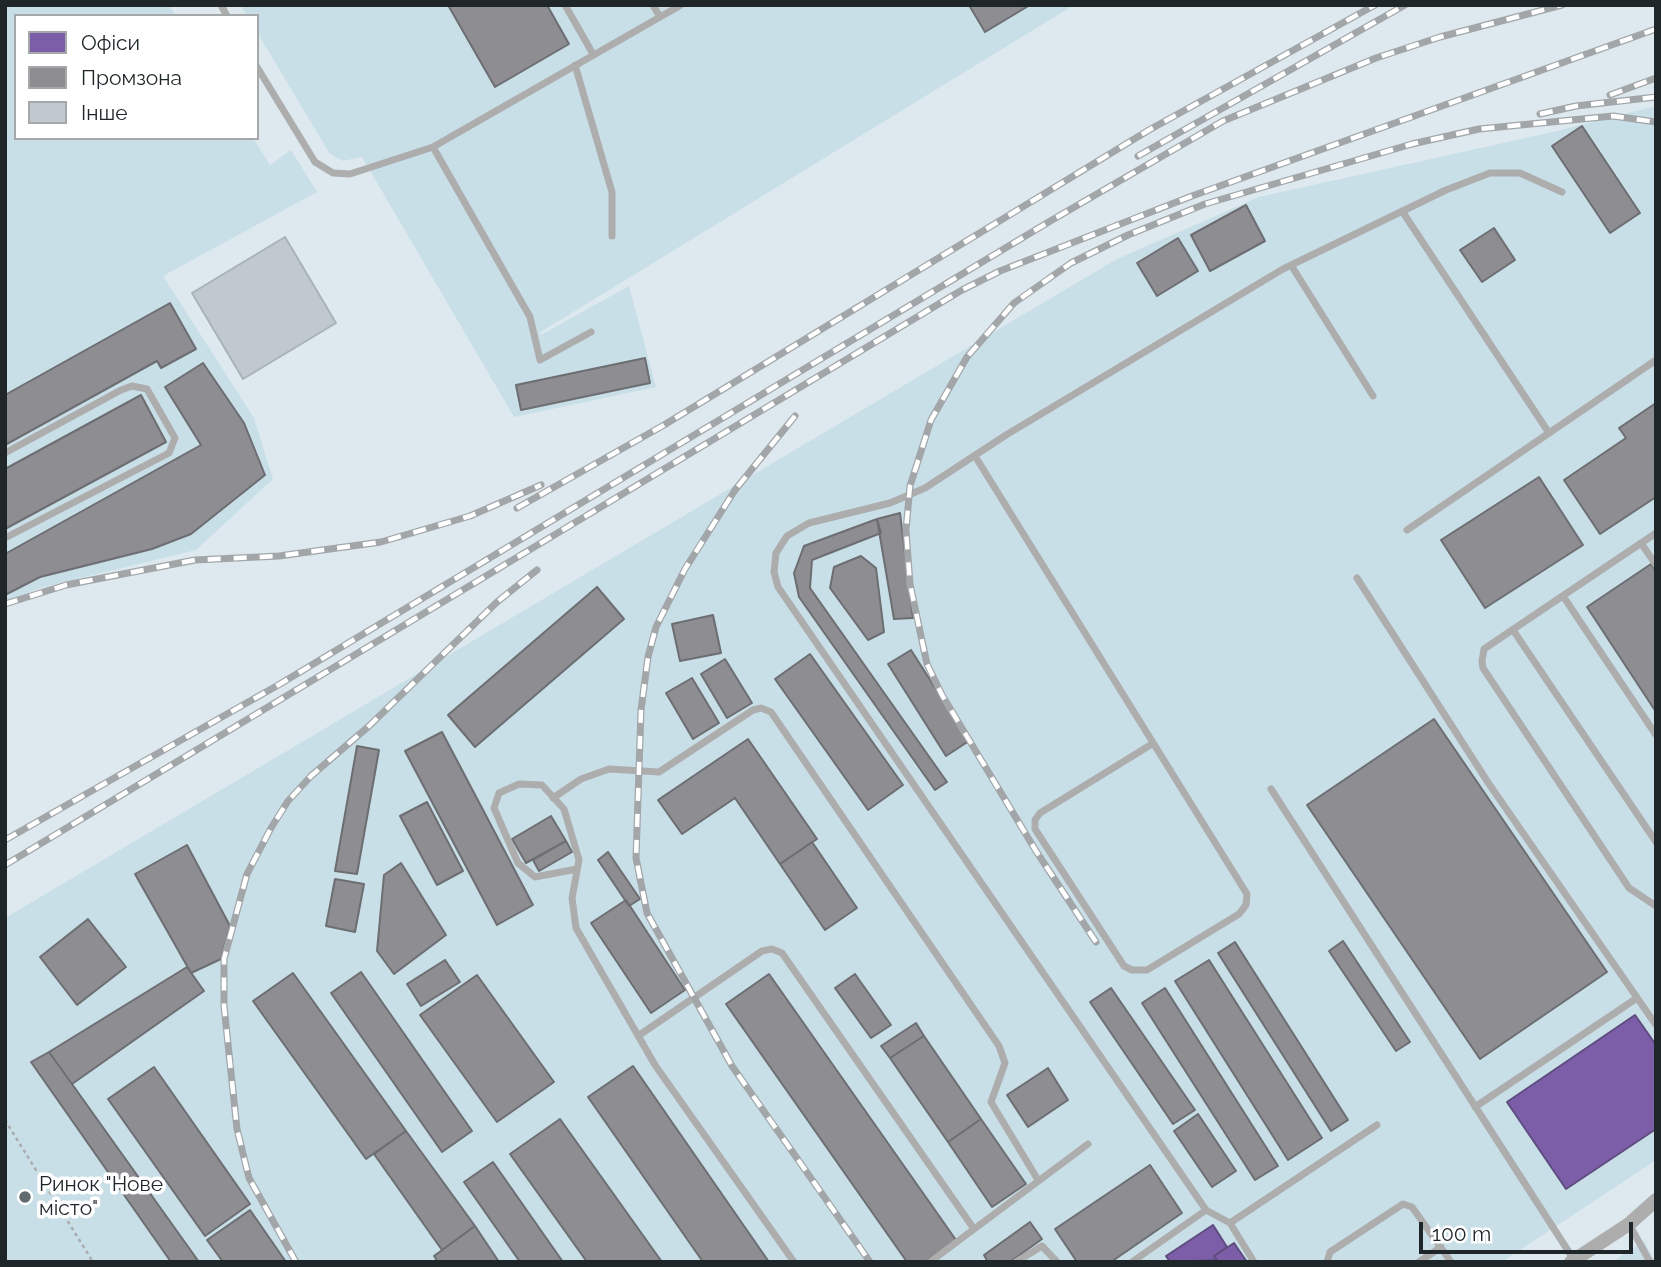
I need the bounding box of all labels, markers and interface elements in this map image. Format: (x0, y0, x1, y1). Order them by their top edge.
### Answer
legend (14, 14, 259, 140)
text: Офіси (81, 30, 140, 55)
text: Промзона (81, 65, 182, 90)
text: Інше (81, 100, 128, 125)
place label: Ринок "Нове місто" (39, 1172, 163, 1222)
marker: Ринок "Нове місто" (17, 1189, 33, 1205)
scale bar (1423, 1208, 1636, 1252)
text: 100 m (1432, 1221, 1491, 1246)

